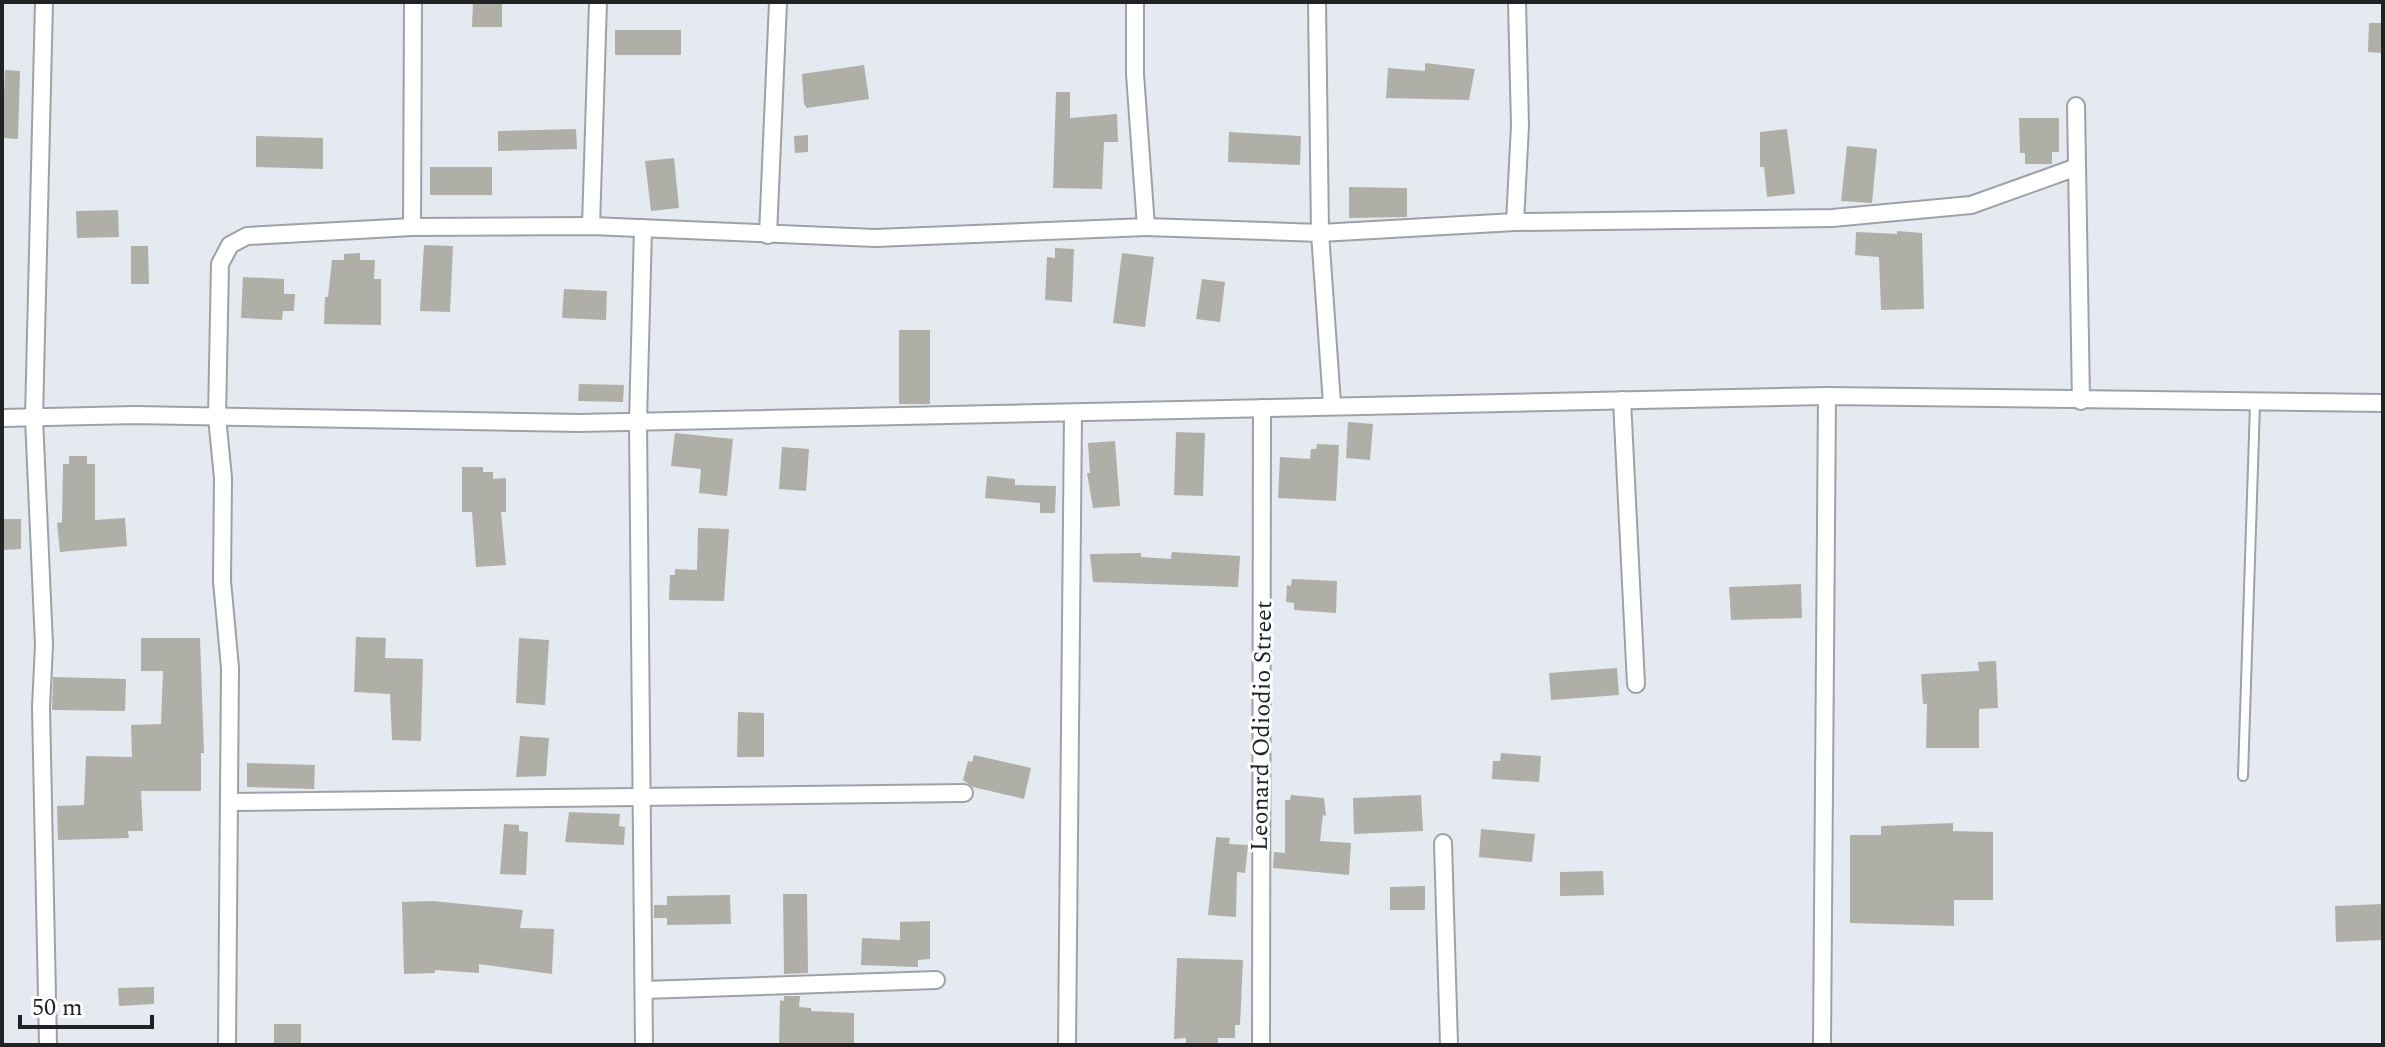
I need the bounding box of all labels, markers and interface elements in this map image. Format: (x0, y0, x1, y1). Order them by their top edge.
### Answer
street label: Leonard Odiodio Street (1242, 600, 1282, 852)
scale bar (20, 979, 152, 1029)
text: 50 m (32, 990, 83, 1026)

